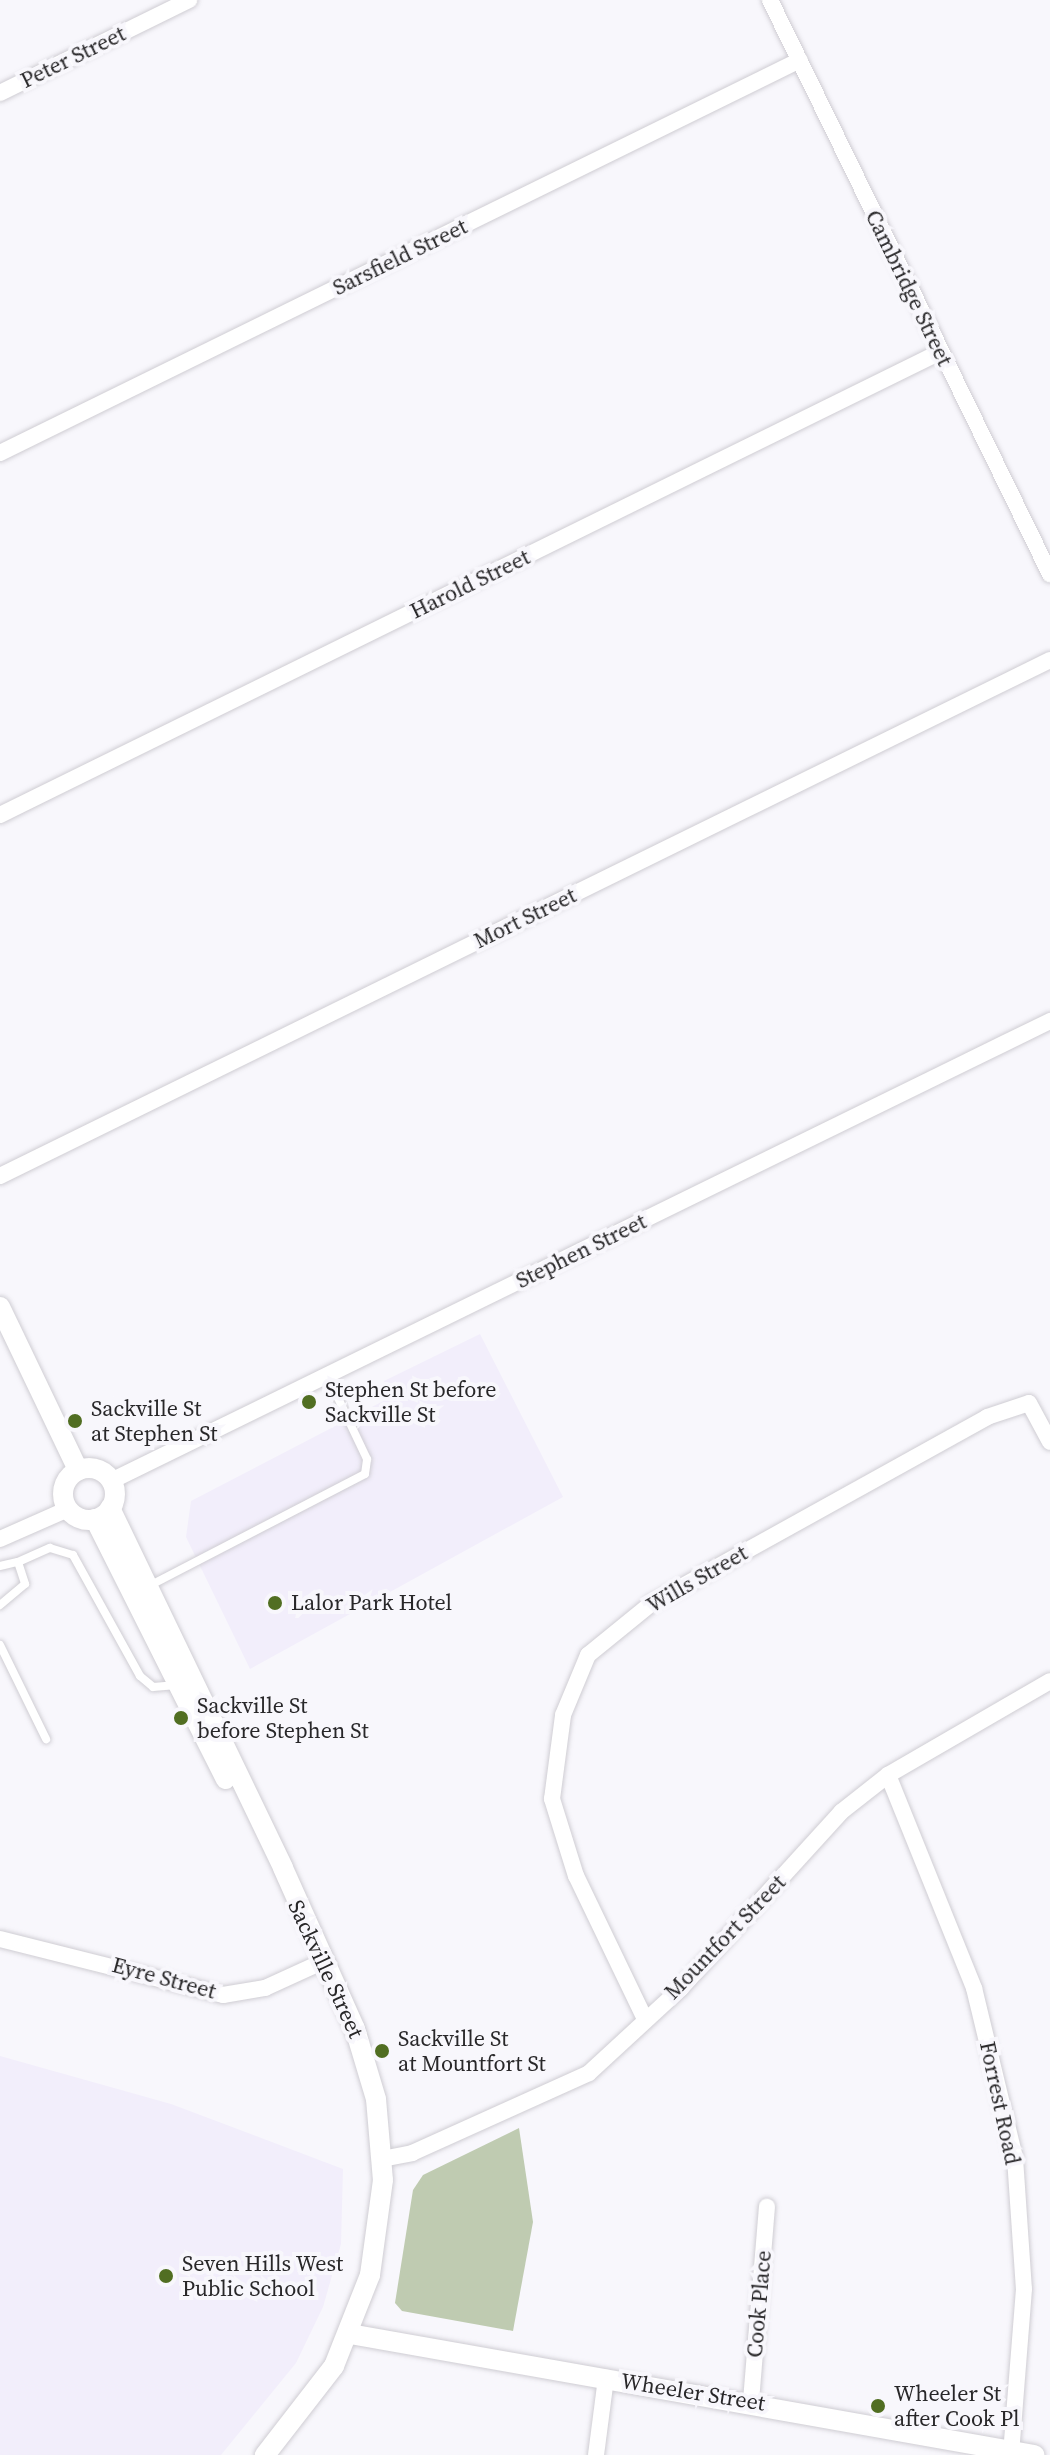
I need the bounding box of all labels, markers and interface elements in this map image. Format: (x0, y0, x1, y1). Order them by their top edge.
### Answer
street label: Peter Street (16, 20, 130, 94)
street label: Cambridge Street (860, 206, 958, 370)
street label: Sarsfield Street (328, 213, 472, 301)
street label: Harold Street (406, 544, 534, 624)
street label: Mort Street (470, 882, 580, 954)
street label: Stephen Street (512, 1208, 650, 1294)
place label: Stephen St before Sackville St (325, 1376, 497, 1428)
marker: Stephen St before Sackville St (300, 1393, 318, 1411)
place label: Sackville St at Stephen St (91, 1395, 217, 1446)
marker: Sackville St at Stephen St (66, 1412, 84, 1430)
street label: Wills Street (642, 1540, 752, 1618)
place label: Lalor Park Hotel (291, 1590, 452, 1616)
marker: Lalor Park Hotel (266, 1594, 284, 1612)
place label: Sackville St before Stephen St (197, 1692, 369, 1744)
marker: Sackville St before Stephen St (172, 1709, 190, 1727)
street label: Mountfort Street (659, 1869, 791, 2005)
street label: Sackville Street (283, 1896, 369, 2042)
street label: Eyre Street (109, 1951, 219, 2005)
place label: Sackville St at Mountfort St (398, 2025, 546, 2076)
street label: Forrest Road (974, 2039, 1026, 2167)
marker: Sackville St at Mountfort St (373, 2042, 391, 2060)
street label: Cook Place (741, 2249, 777, 2359)
place label: Seven Hills West Public School (182, 2250, 344, 2302)
marker: Seven Hills West Public School (157, 2267, 175, 2285)
street label: Wheeler Street (619, 2368, 767, 2416)
place label: Wheeler St after Cook Pl (894, 2380, 1020, 2432)
marker: Wheeler St after Cook Pl (869, 2397, 887, 2415)

